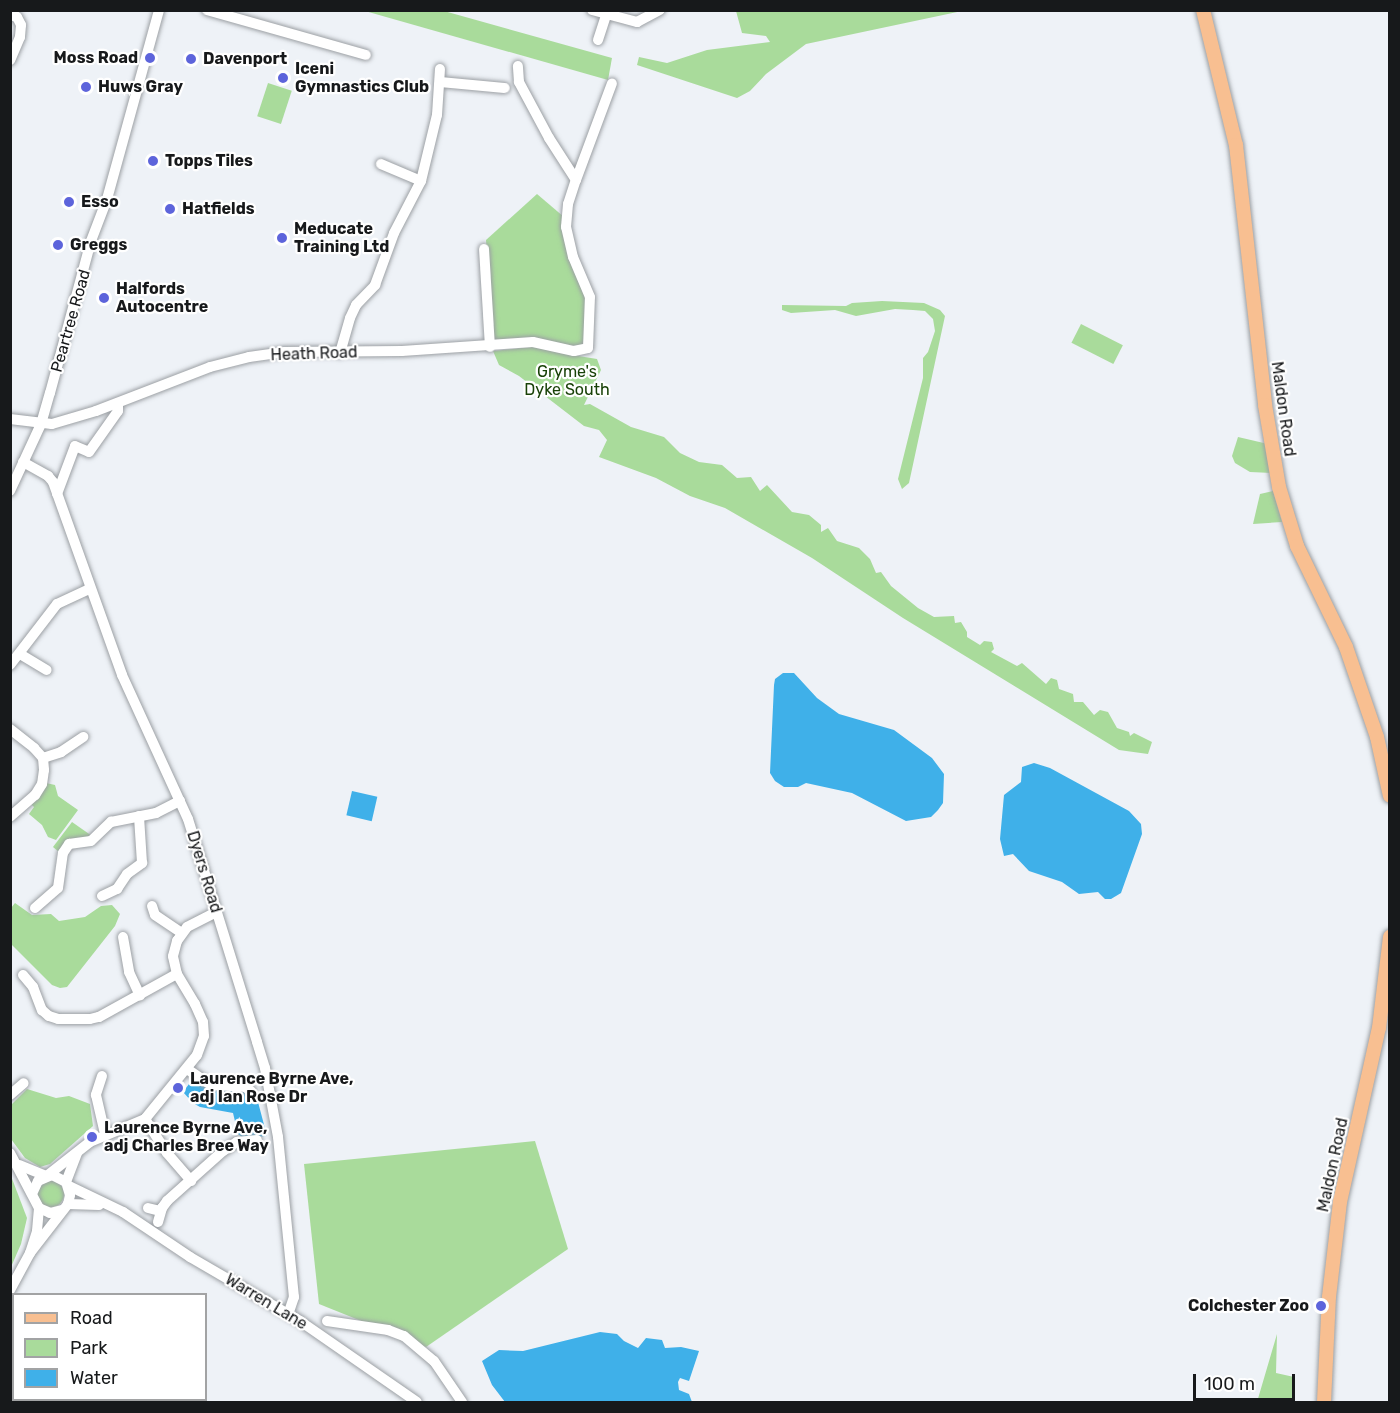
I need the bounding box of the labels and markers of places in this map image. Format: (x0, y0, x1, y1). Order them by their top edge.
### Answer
place label: Moss Road (54, 48, 138, 68)
place label: Davenport (203, 49, 287, 69)
marker: Moss Road (143, 51, 157, 65)
marker: Davenport (184, 52, 198, 66)
place label: Iceni Gymnastics Club (295, 59, 429, 97)
marker: Iceni Gymnastics Club (276, 71, 290, 85)
place label: Huws Gray (98, 77, 183, 97)
marker: Huws Gray (79, 80, 93, 94)
place label: Topps Tiles (165, 151, 253, 171)
marker: Topps Tiles (146, 154, 160, 168)
place label: Esso (81, 192, 119, 212)
marker: Esso (62, 195, 76, 209)
place label: Hatfields (182, 199, 255, 219)
marker: Hatfields (163, 202, 177, 216)
place label: Meducate Training Ltd (294, 219, 389, 257)
marker: Meducate Training Ltd (275, 231, 289, 245)
place label: Greggs (70, 235, 127, 255)
marker: Greggs (51, 238, 65, 252)
place label: Halfords Autocentre (116, 279, 208, 317)
marker: Halfords Autocentre (97, 291, 111, 305)
place label: Laurence Byrne Ave, adj Ian Rose Dr (190, 1069, 354, 1107)
marker: Laurence Byrne Ave, adj Ian Rose Dr (171, 1081, 185, 1095)
place label: Laurence Byrne Ave, adj Charles Bree Way (104, 1118, 269, 1156)
marker: Laurence Byrne Ave, adj Charles Bree Way (85, 1130, 99, 1144)
place label: Colchester Zoo (1188, 1296, 1309, 1316)
marker: Colchester Zoo (1314, 1299, 1328, 1313)

